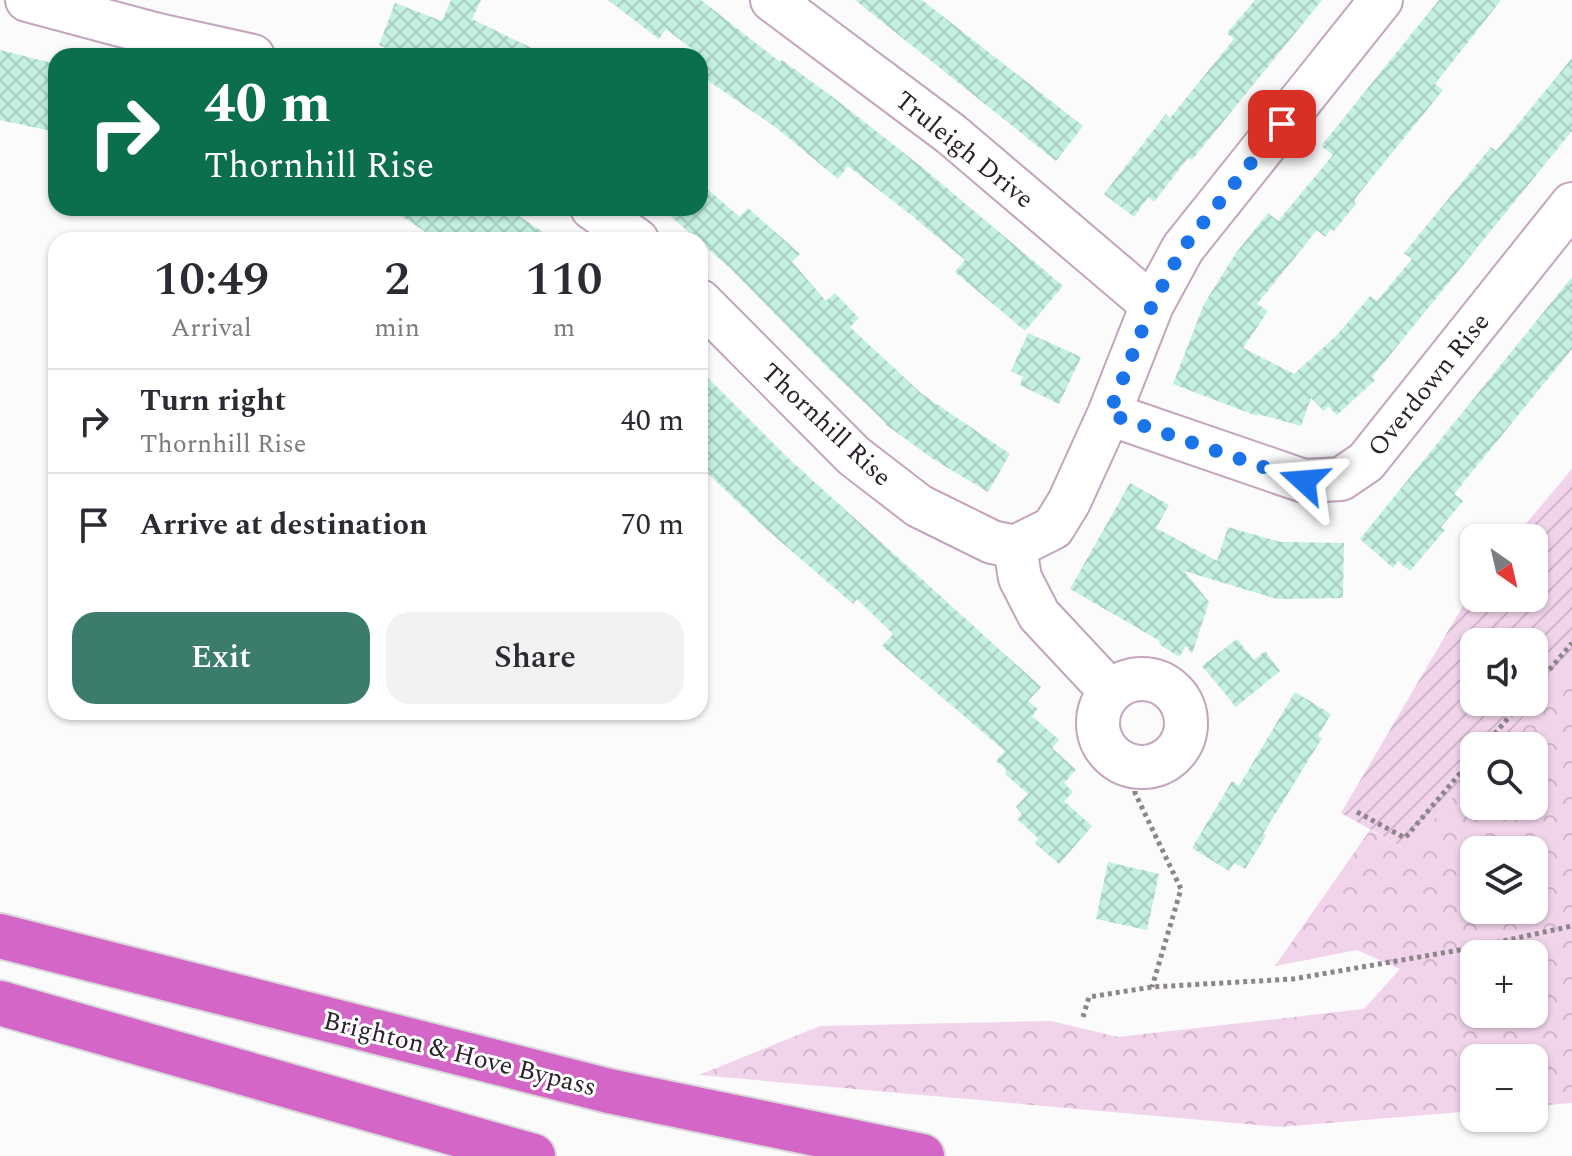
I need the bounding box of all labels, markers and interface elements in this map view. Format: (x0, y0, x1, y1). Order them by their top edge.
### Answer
text: 40 m (204, 62, 331, 147)
icon: right (72, 80, 176, 184)
street label: Truleigh Drive (886, 81, 1043, 219)
pin (1248, 90, 1316, 158)
icon: arrive (1260, 102, 1304, 146)
text: Thornhill Rise (204, 139, 434, 194)
text: 10:49 (153, 243, 269, 316)
text: 2 (384, 243, 410, 316)
text: 110 (525, 243, 603, 316)
street label: Overdown Rise (1358, 304, 1500, 466)
text: Arrival (171, 308, 252, 348)
text: min (374, 308, 420, 348)
text: m (553, 308, 575, 348)
street label: Thornhill Rise (752, 353, 901, 496)
text: Turn right (140, 378, 286, 424)
text: 40 m (621, 398, 684, 444)
icon: right (72, 399, 116, 443)
text: Thornhill Rise (140, 424, 306, 464)
position arrow (1262, 439, 1346, 523)
text: Arrive at destination (140, 502, 427, 548)
text: 70 m (621, 502, 684, 548)
icon: arrive (72, 503, 116, 547)
north arrow (1460, 524, 1548, 612)
map controls (1460, 524, 1548, 1132)
button: Exit (72, 612, 370, 704)
button: Share (386, 612, 684, 704)
button: sound (1460, 628, 1548, 716)
button: search (1460, 732, 1548, 820)
button: layers (1460, 836, 1548, 924)
button: + (1460, 940, 1548, 1028)
street label: Brighton & Hove Bypass (319, 1001, 600, 1107)
button: − (1460, 1044, 1548, 1132)

